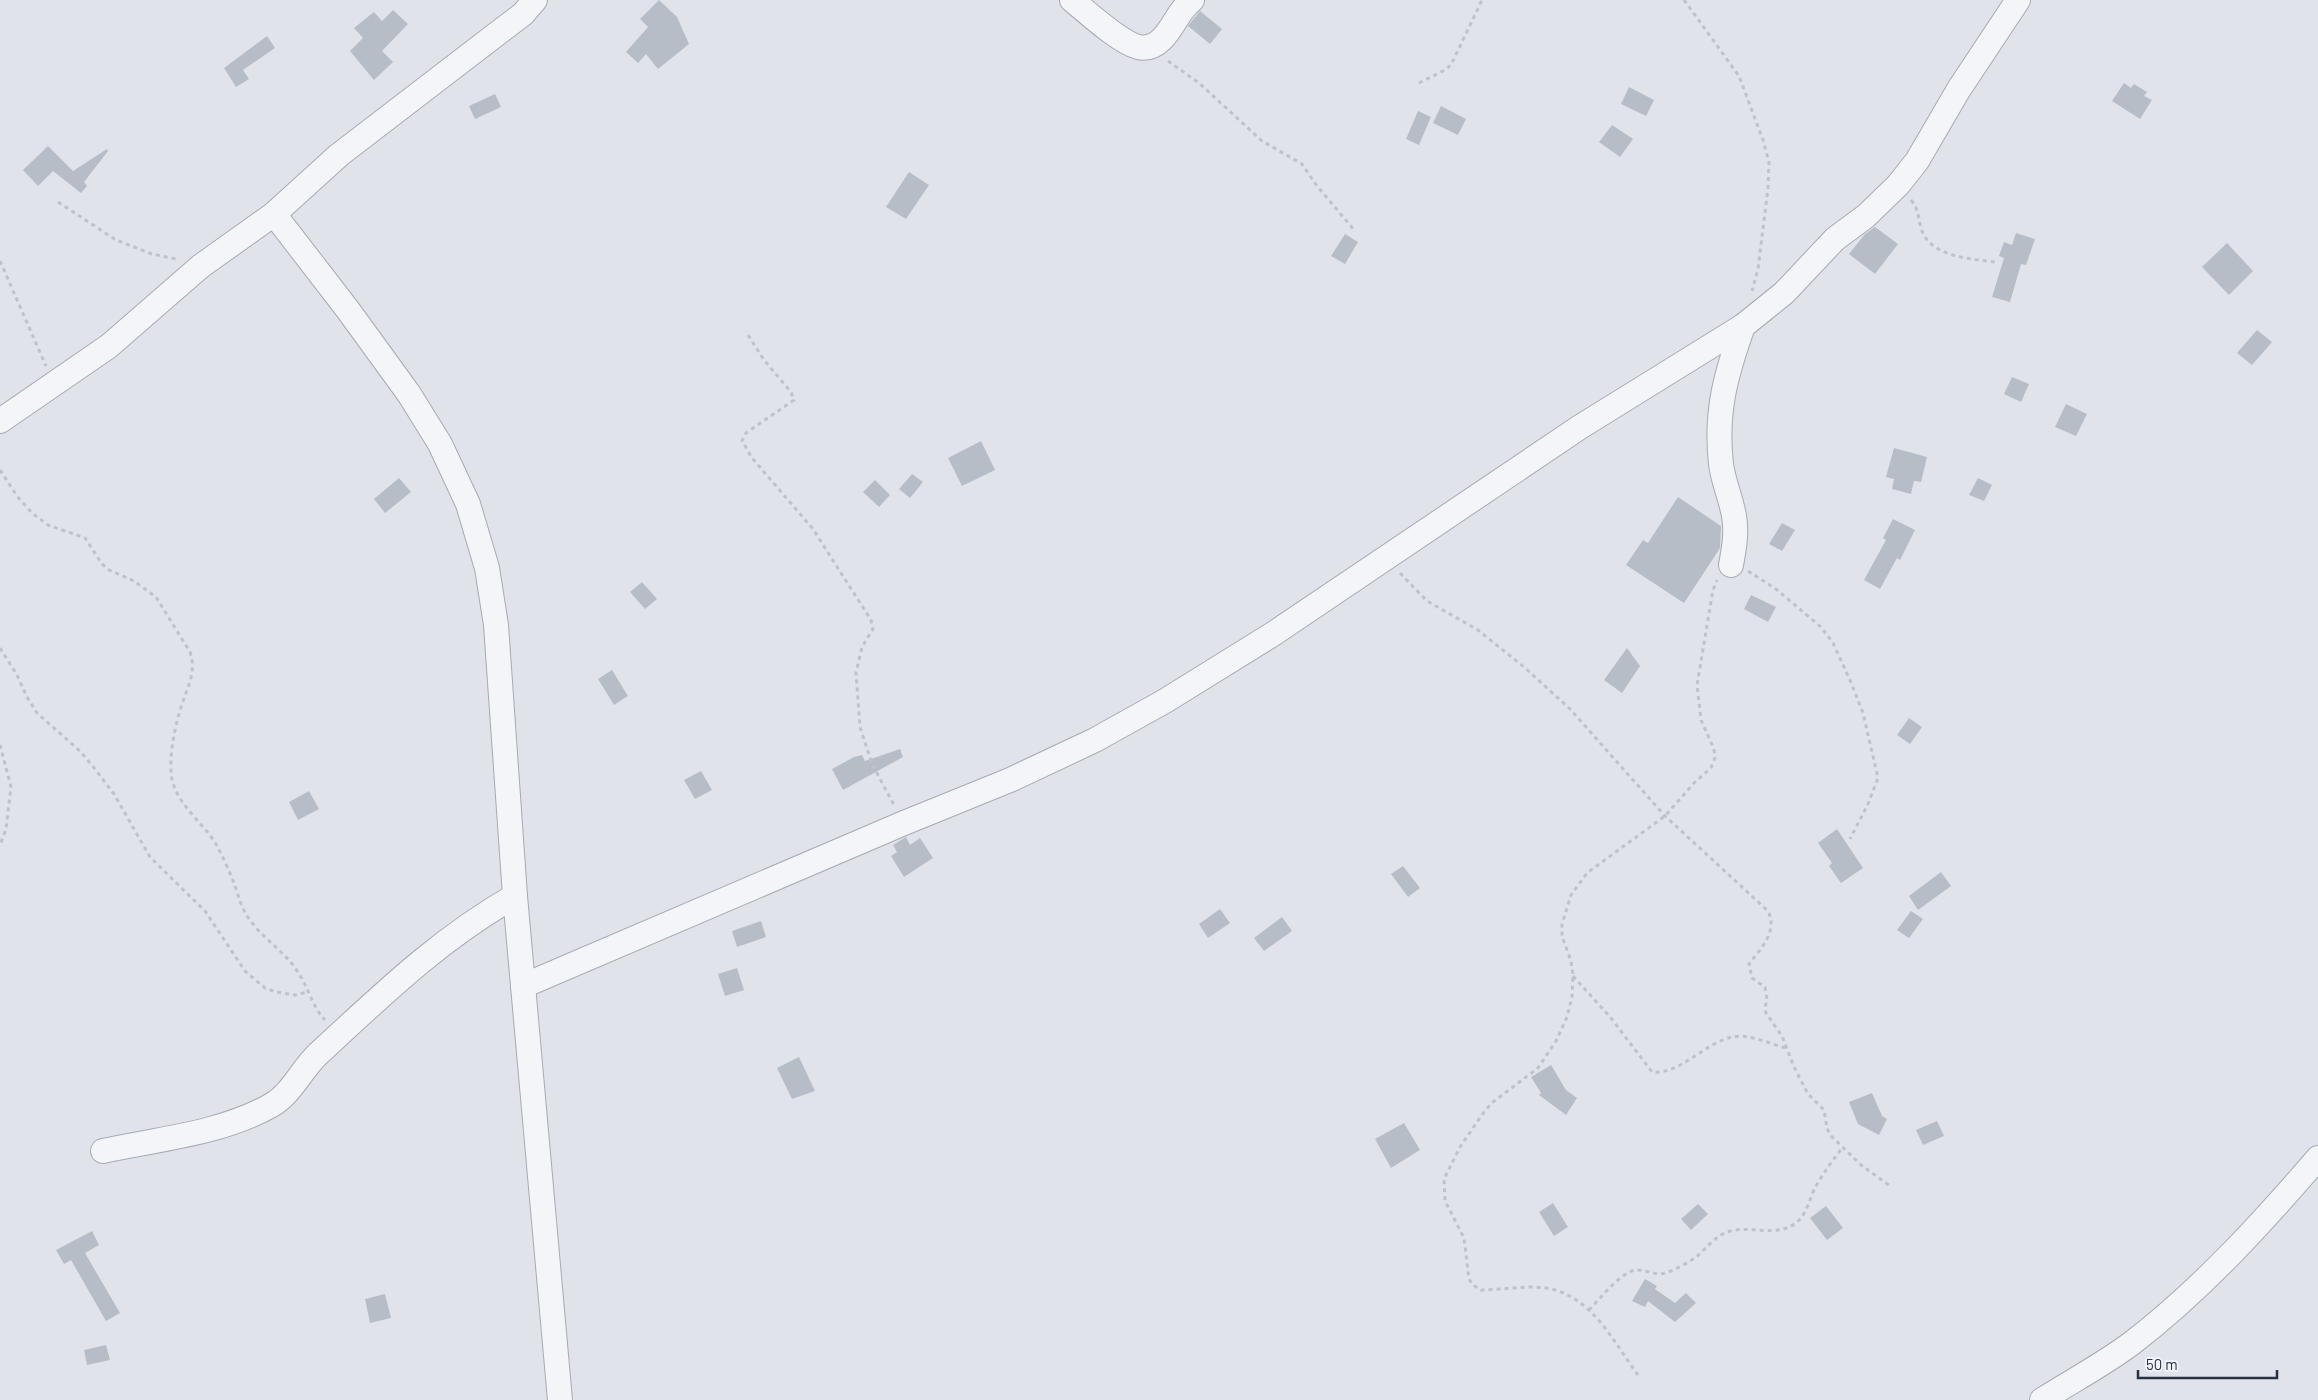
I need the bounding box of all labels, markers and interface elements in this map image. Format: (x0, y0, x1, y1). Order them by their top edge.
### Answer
scale bar (2138, 1348, 2277, 1380)
text: 50 m (2146, 1355, 2178, 1373)

